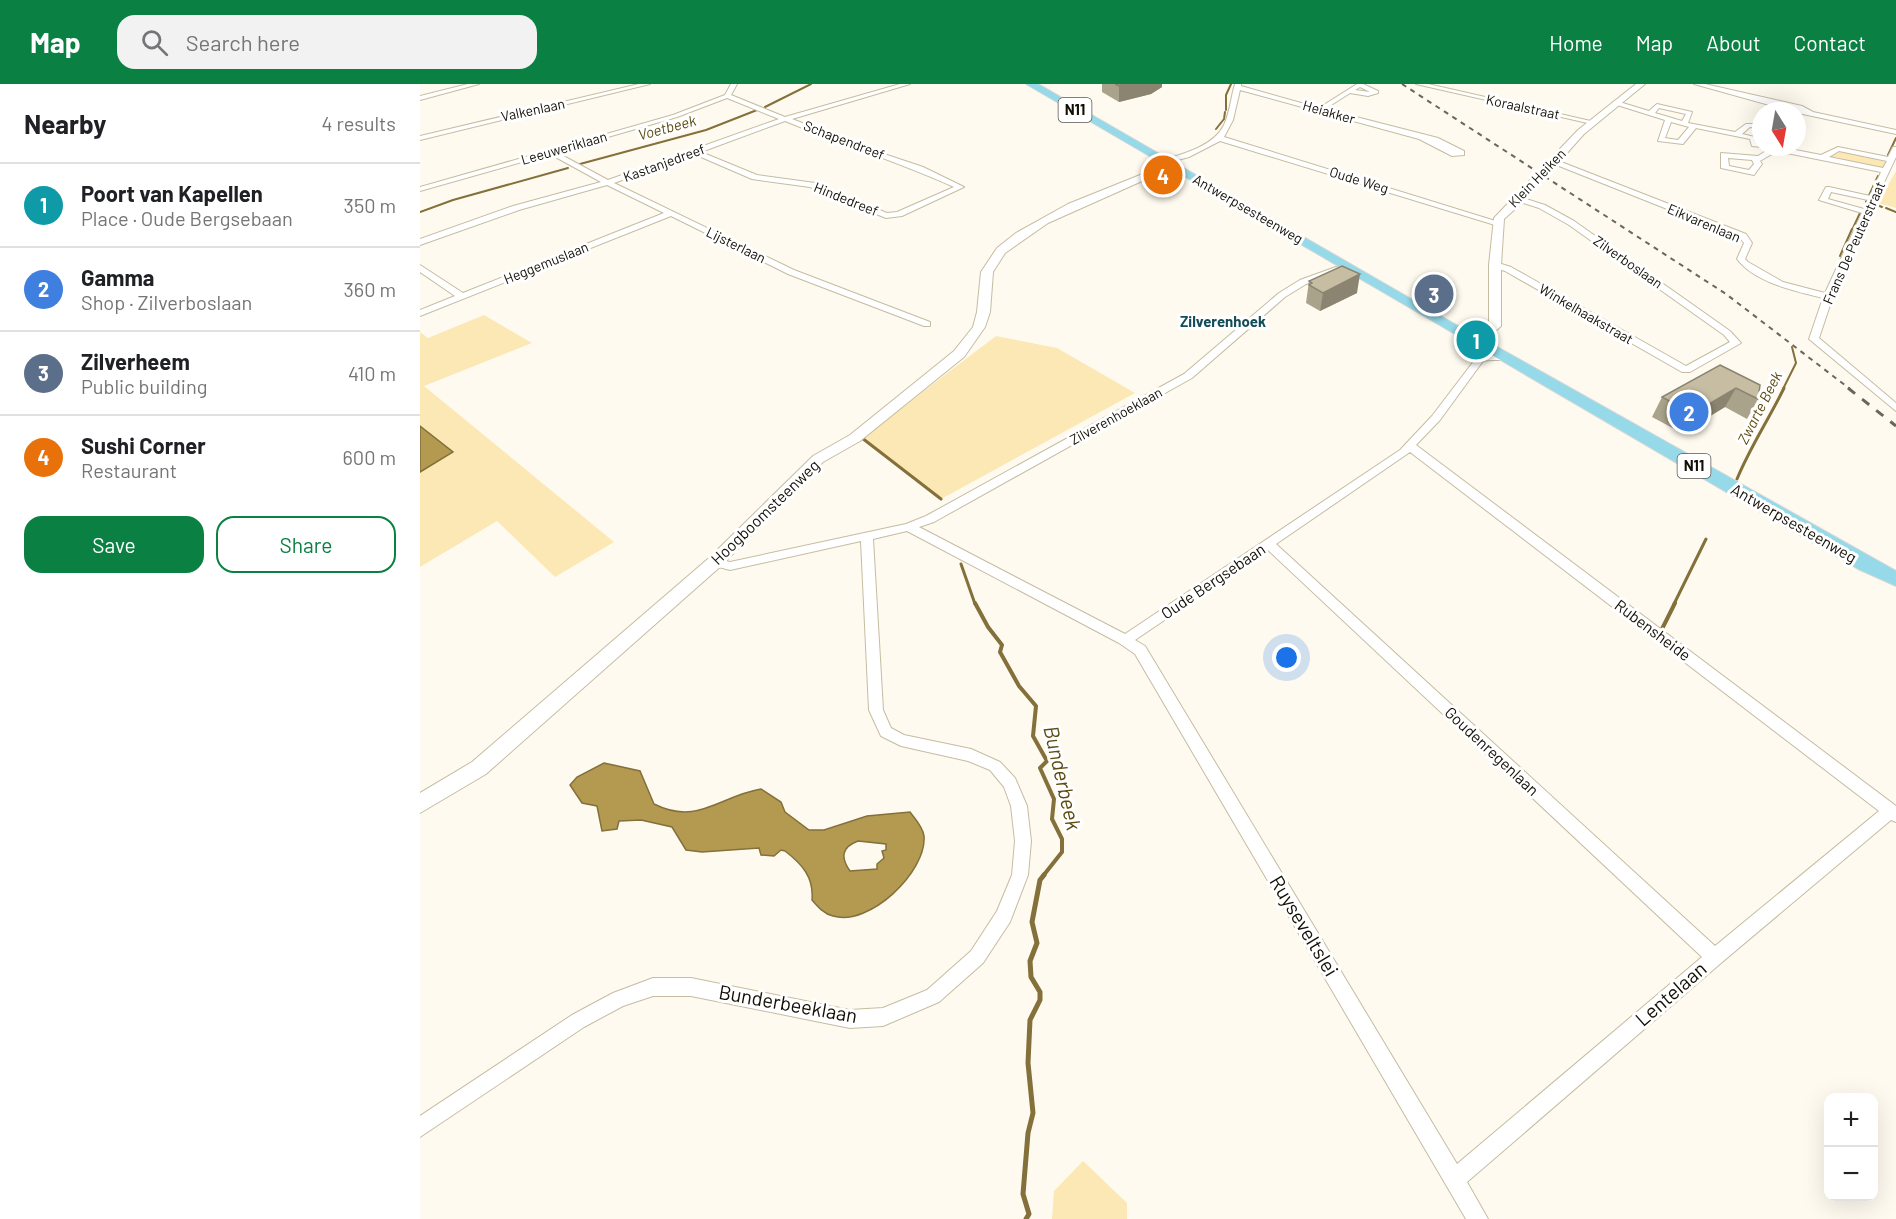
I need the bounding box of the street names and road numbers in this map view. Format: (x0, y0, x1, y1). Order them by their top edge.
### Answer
street label: Koraalstraat (1485, 90, 1561, 123)
street label: Valkenlaan (499, 94, 566, 125)
street label: Heiakker (1301, 96, 1357, 127)
road number: N11 (1058, 98, 1092, 122)
street label: Schapendreef (801, 116, 887, 163)
street label: Leeuweriklaan (519, 127, 609, 168)
street label: Kastanjedreef (621, 140, 707, 185)
street label: Klein Heiken (1504, 145, 1569, 211)
street label: Oude Weg (1328, 163, 1391, 197)
street label: Antwerpsesteenweg (1190, 170, 1306, 247)
street label: Hindedreef (812, 178, 881, 219)
street label: Frans De Peuterstraat (1819, 179, 1888, 307)
street label: Eikvarenlaan (1665, 200, 1743, 246)
street label: Lijsterlaan (704, 223, 769, 266)
street label: Zilverboslaan (1590, 232, 1666, 292)
street label: Heggemuslaan (501, 238, 591, 287)
street label: Winkelhaakstraat (1536, 280, 1636, 347)
street label: Zilverenhoeklaan (1067, 383, 1165, 448)
road number: N11 (1678, 454, 1710, 478)
street label: Hoogboomsteenweg (707, 455, 823, 568)
street label: Antwerpsesteenweg (1728, 479, 1860, 566)
street label: Oude Bergsebaan (1157, 539, 1268, 622)
street label: Rubensheide (1612, 595, 1695, 664)
street label: Goudenregenlaan (1441, 702, 1543, 799)
street label: Ruyseveltslei (1265, 871, 1344, 980)
street label: Lentelaan (1630, 956, 1711, 1031)
street label: Bunderbeeklaan (717, 979, 859, 1027)

